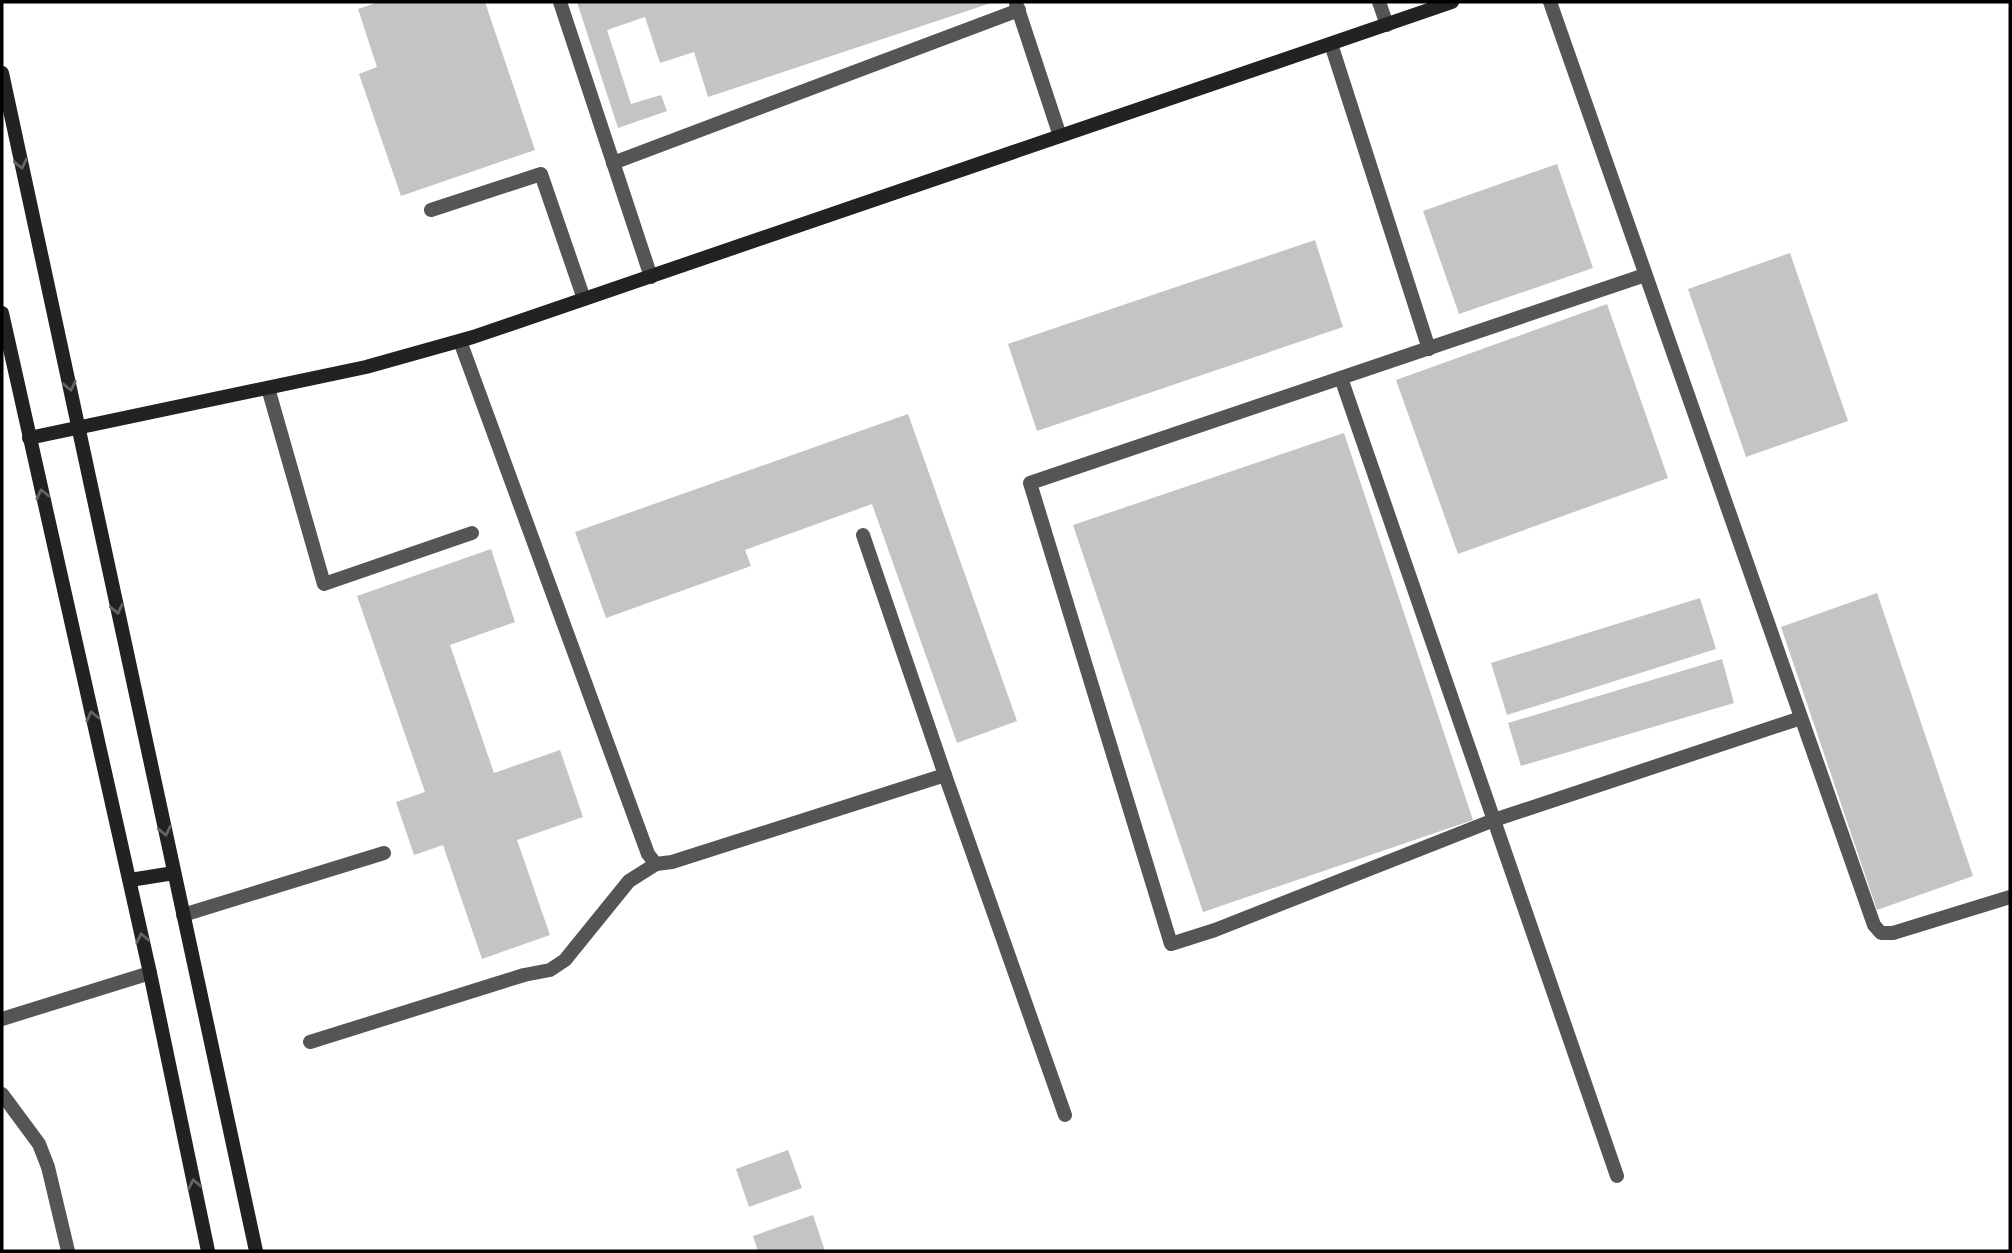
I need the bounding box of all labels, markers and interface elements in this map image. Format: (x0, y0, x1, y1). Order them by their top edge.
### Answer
one-way arrow (13, 158, 28, 170)
one-way arrow (61, 380, 76, 392)
one-way arrow (35, 488, 50, 500)
one-way arrow (109, 603, 124, 615)
one-way arrow (86, 710, 100, 722)
one-way arrow (157, 825, 172, 837)
one-way arrow (136, 932, 151, 944)
one-way arrow (188, 1178, 203, 1190)

